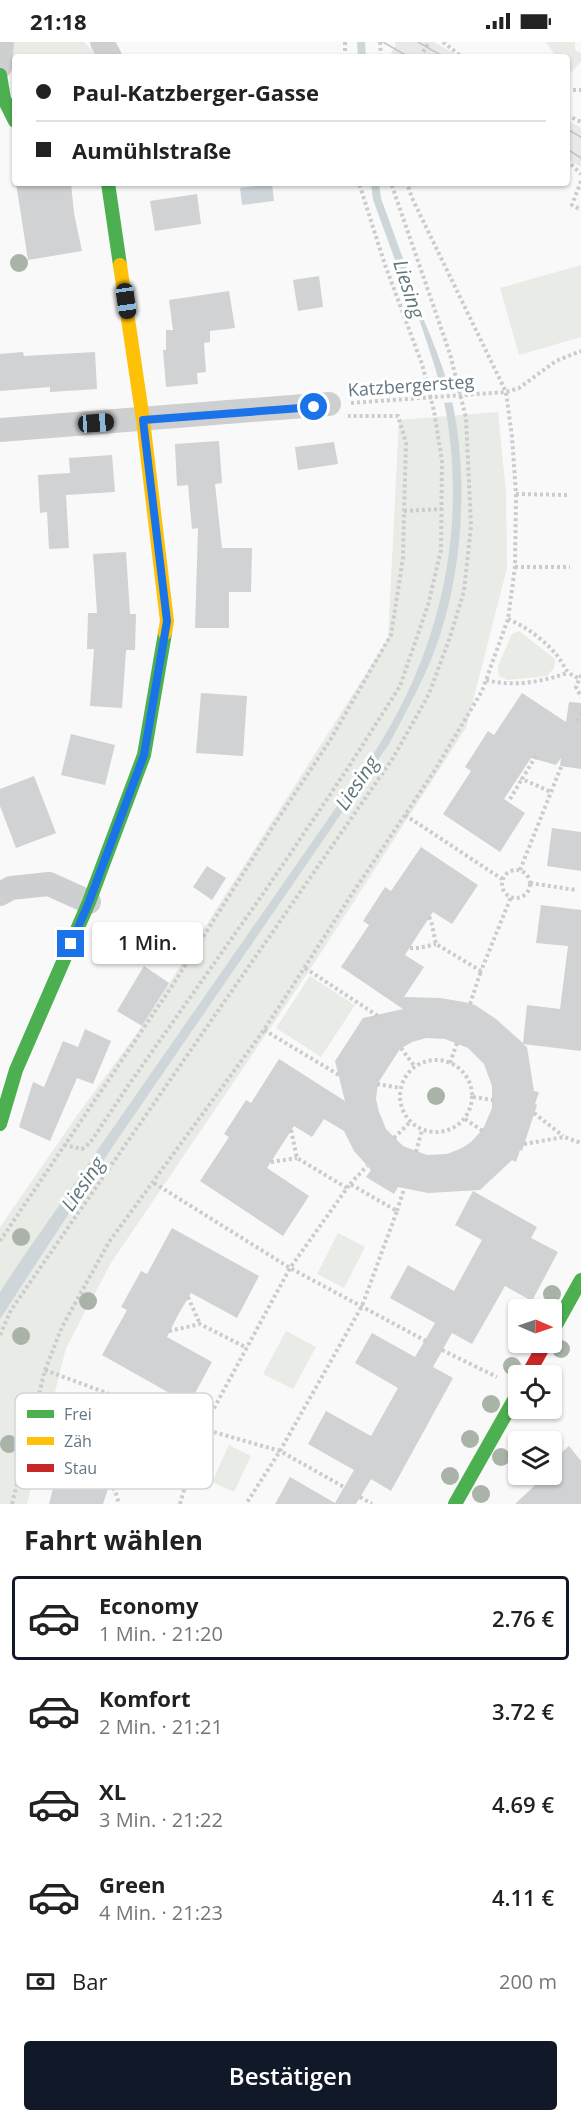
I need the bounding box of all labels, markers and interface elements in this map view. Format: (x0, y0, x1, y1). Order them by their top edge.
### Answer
text: 21:18 (30, 6, 87, 36)
text: Paul-Katzberger-Gasse (72, 77, 319, 107)
text: Aumühlstraße (72, 135, 231, 165)
water label: Liesing (387, 256, 432, 322)
car (115, 282, 137, 320)
street label: Katzbergersteg (347, 369, 475, 401)
route start (300, 393, 327, 420)
car (77, 413, 115, 433)
water label: Liesing (329, 750, 385, 815)
callout: 1 Min. (92, 923, 203, 965)
text: 1 Min. (118, 929, 177, 956)
route end (57, 930, 84, 957)
water label: Liesing (55, 1151, 111, 1216)
north arrow (508, 1299, 562, 1353)
map controls (508, 1299, 562, 1485)
button: locate (508, 1365, 562, 1419)
legend (15, 1393, 213, 1489)
text: Frei (64, 1403, 92, 1425)
text: Zäh (64, 1430, 92, 1452)
button: layers (508, 1431, 562, 1485)
text: Stau (64, 1457, 97, 1479)
text: Fahrt wählen (24, 1521, 203, 1558)
text: Economy (99, 1590, 198, 1620)
icon: car (27, 1591, 81, 1645)
text: 2.76 € (492, 1603, 554, 1633)
text: 1 Min. · 21:20 (99, 1620, 223, 1647)
text: Komfort (99, 1683, 191, 1713)
icon: car (27, 1684, 81, 1738)
text: 3.72 € (492, 1696, 554, 1726)
text: 2 Min. · 21:21 (99, 1713, 223, 1740)
text: XL (99, 1776, 126, 1806)
icon: car (27, 1777, 81, 1831)
text: 4.69 € (492, 1789, 554, 1819)
text: 3 Min. · 21:22 (99, 1806, 223, 1833)
text: Green (99, 1869, 165, 1899)
icon: car (27, 1870, 81, 1924)
text: 4.11 € (492, 1882, 554, 1912)
text: 4 Min. · 21:23 (99, 1899, 223, 1926)
icon: cash (24, 1965, 57, 1998)
text: Bar (72, 1966, 107, 1996)
text: 200 m (499, 1968, 557, 1995)
button: Bestätigen (24, 2041, 557, 2110)

